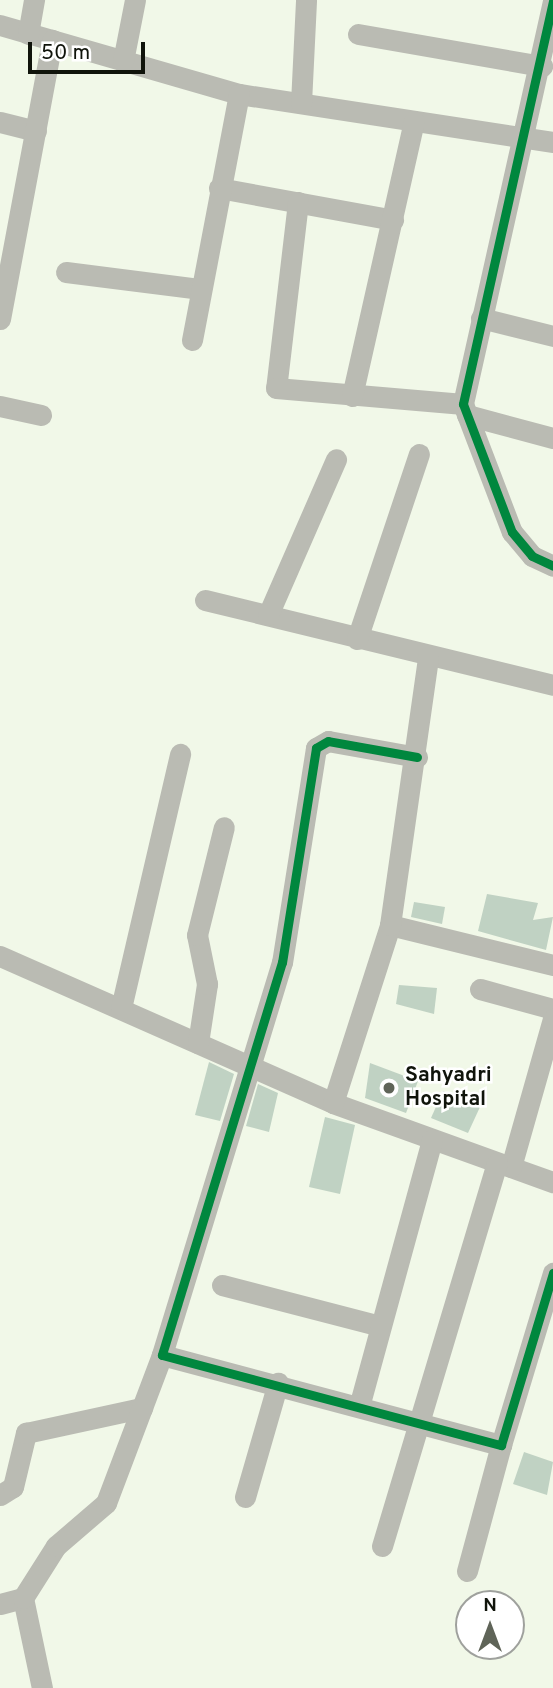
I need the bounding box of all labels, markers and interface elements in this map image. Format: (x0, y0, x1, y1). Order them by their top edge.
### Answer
scale bar (32, 28, 149, 72)
text: 50 m (41, 40, 90, 67)
place label: Sahyadri Hospital (405, 1063, 492, 1113)
marker: Sahyadri Hospital (379, 1078, 399, 1098)
north arrow (455, 1590, 525, 1660)
text: N (483, 1594, 497, 1618)

